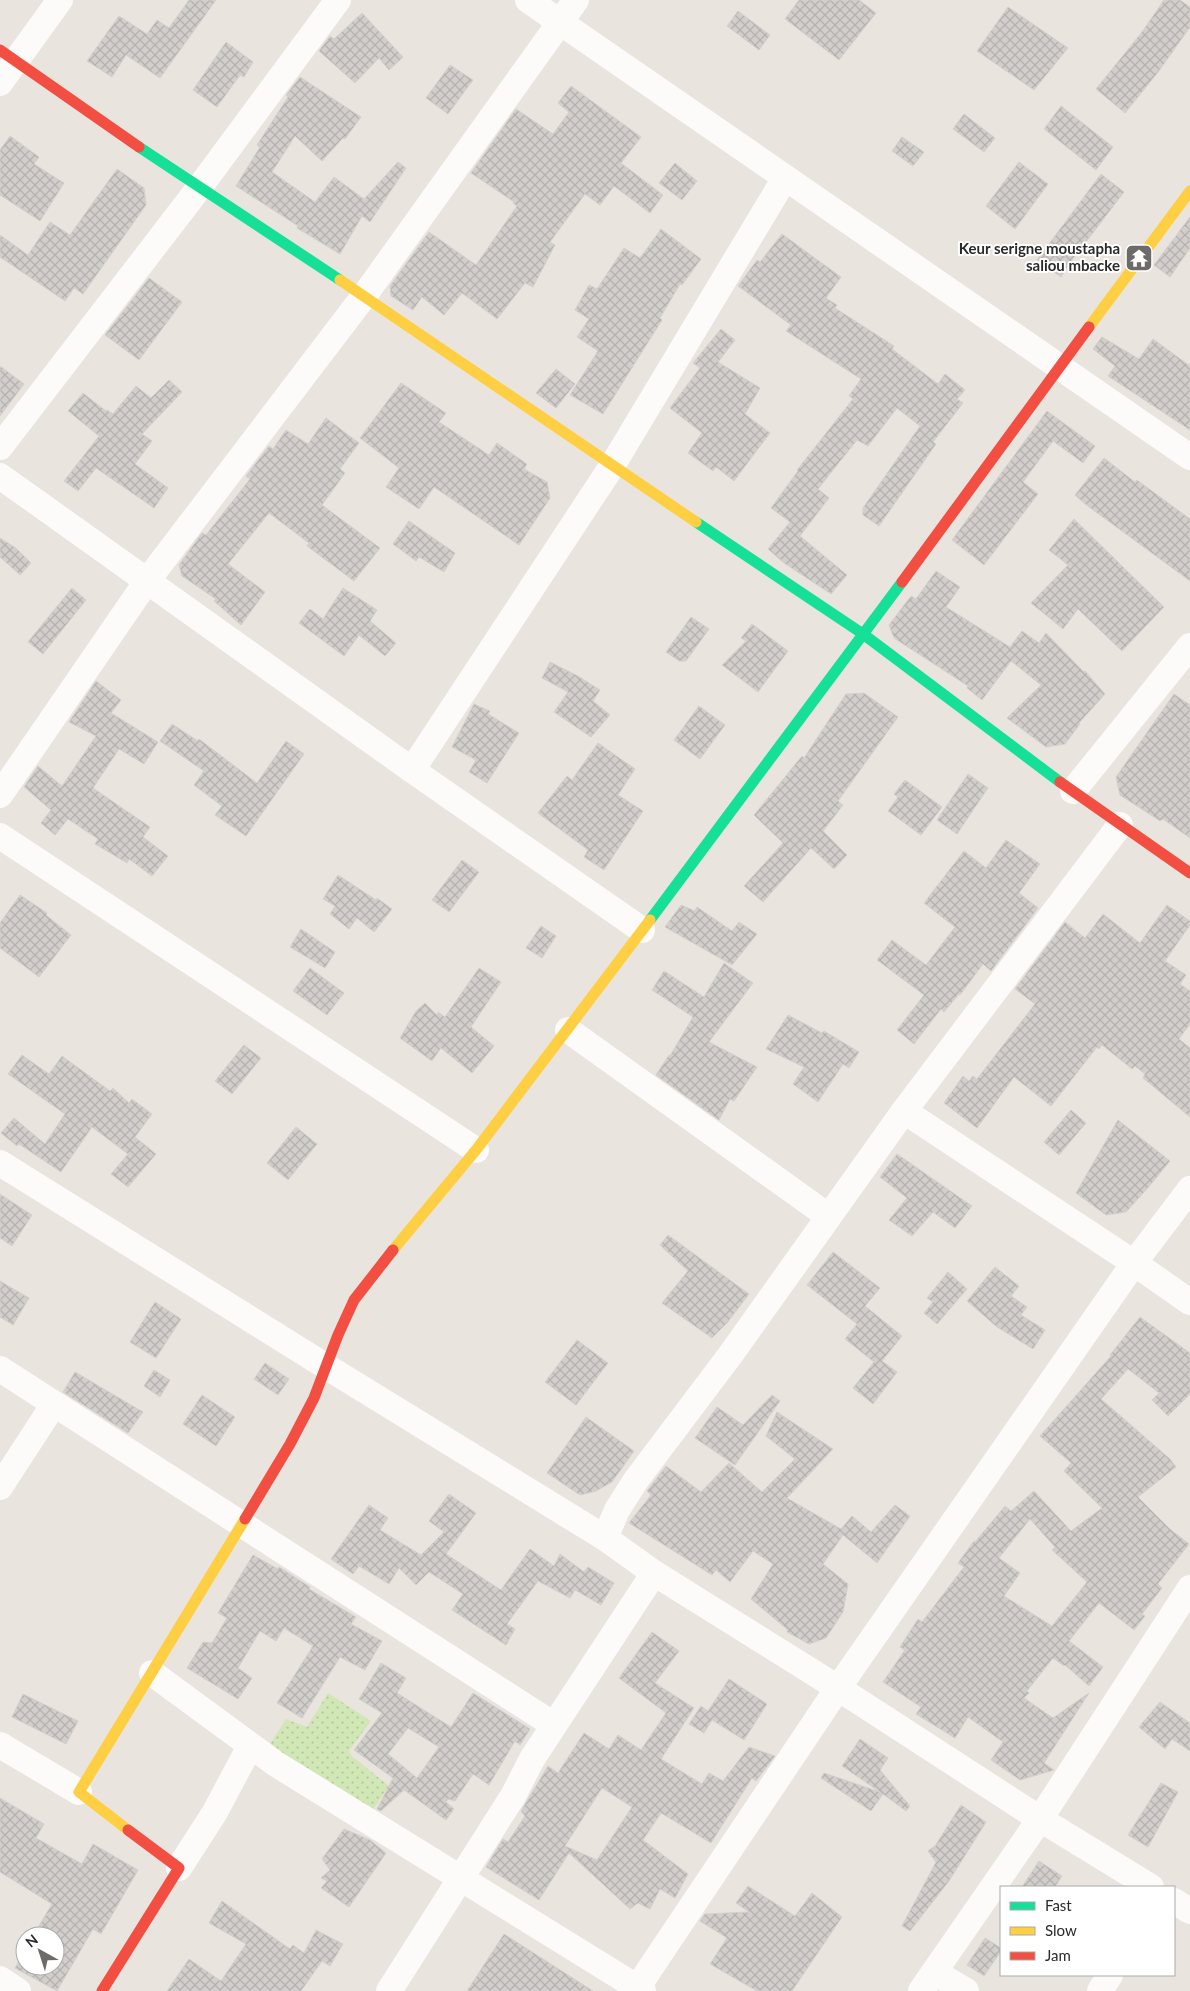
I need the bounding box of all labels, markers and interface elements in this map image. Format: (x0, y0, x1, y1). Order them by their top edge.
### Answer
place label: Keur serigne moustapha saliou mbacke (959, 239, 1120, 274)
temple icon: Keur serigne moustapha saliou mbacke (1124, 243, 1154, 273)
legend (1000, 1886, 1175, 1976)
text: Fast (1045, 1896, 1072, 1914)
text: Slow (1045, 1921, 1077, 1939)
north arrow (15, 1926, 65, 1976)
text: N (22, 1931, 41, 1951)
text: Jam (1045, 1946, 1071, 1964)

